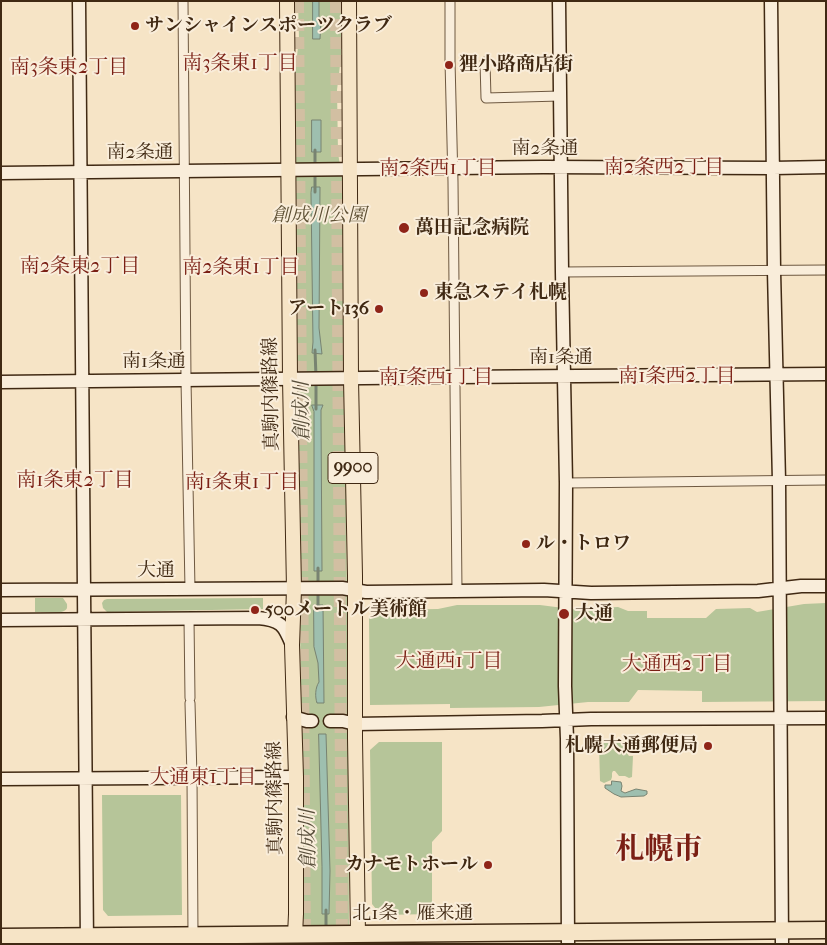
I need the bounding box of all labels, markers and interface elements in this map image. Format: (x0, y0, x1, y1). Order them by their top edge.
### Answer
place label: サンシャインスポーツクラブ (145, 15, 392, 37)
marker: サンシャインスポーツクラブ (129, 20, 141, 32)
district label: 南3条東1丁目 (182, 52, 298, 76)
place label: 狸小路商店街 (459, 54, 573, 76)
district label: 南3条東2丁目 (10, 56, 128, 80)
marker: 狸小路商店街 (443, 59, 455, 71)
street label: 南2条通 (512, 138, 578, 160)
street label: 南2条通 (107, 142, 173, 164)
district label: 南2条西2丁目 (604, 156, 724, 180)
district label: 南2条西1丁目 (379, 157, 497, 181)
park label: 創成川公園 (272, 205, 366, 227)
place label: 萬田記念病院 (415, 217, 529, 239)
marker: 萬田記念病院 (397, 221, 411, 235)
district label: 南2条東2丁目 (20, 255, 140, 279)
district label: 南2条東1丁目 (182, 256, 300, 280)
place label: 東急ステイ札幌 (434, 282, 567, 304)
marker: 東急ステイ札幌 (418, 287, 430, 299)
place label: アート136 (288, 298, 369, 320)
marker: アート136 (373, 303, 385, 315)
street label: 真駒内篠路線 (260, 337, 284, 451)
street label: 南1条通 (529, 347, 593, 369)
street label: 南1条通 (122, 351, 186, 373)
district label: 南1条西2丁目 (618, 365, 736, 389)
district label: 南1条西1丁目 (379, 366, 493, 390)
water label: 創成川 (290, 381, 316, 441)
road number: 9900 (328, 452, 378, 483)
district label: 南1条東2丁目 (16, 469, 134, 493)
district label: 南1条東1丁目 (185, 471, 299, 495)
place label: ル・トロワ (536, 533, 631, 555)
marker: ル・トロワ (520, 538, 532, 550)
street label: 大通 (137, 560, 175, 582)
place label: 500メートル美術館 (265, 599, 427, 621)
place label: 大通 (575, 603, 613, 625)
marker: 500メートル美術館 (249, 604, 261, 616)
marker: 大通 (557, 607, 571, 621)
district label: 大通西1丁目 (395, 650, 503, 674)
district label: 大通西2丁目 (622, 653, 732, 677)
place label: 札幌大通郵便局 (565, 735, 698, 757)
marker: 札幌大通郵便局 (702, 740, 714, 752)
street label: 真駒内篠路線 (264, 741, 288, 855)
district label: 大通東1丁目 (149, 766, 257, 790)
water label: 創成川 (296, 809, 322, 869)
district label: 札幌市 (616, 834, 702, 868)
place label: カナモトホール (345, 854, 478, 876)
marker: カナモトホール (482, 859, 494, 871)
street label: 北1条・雁来通 (353, 903, 473, 925)

